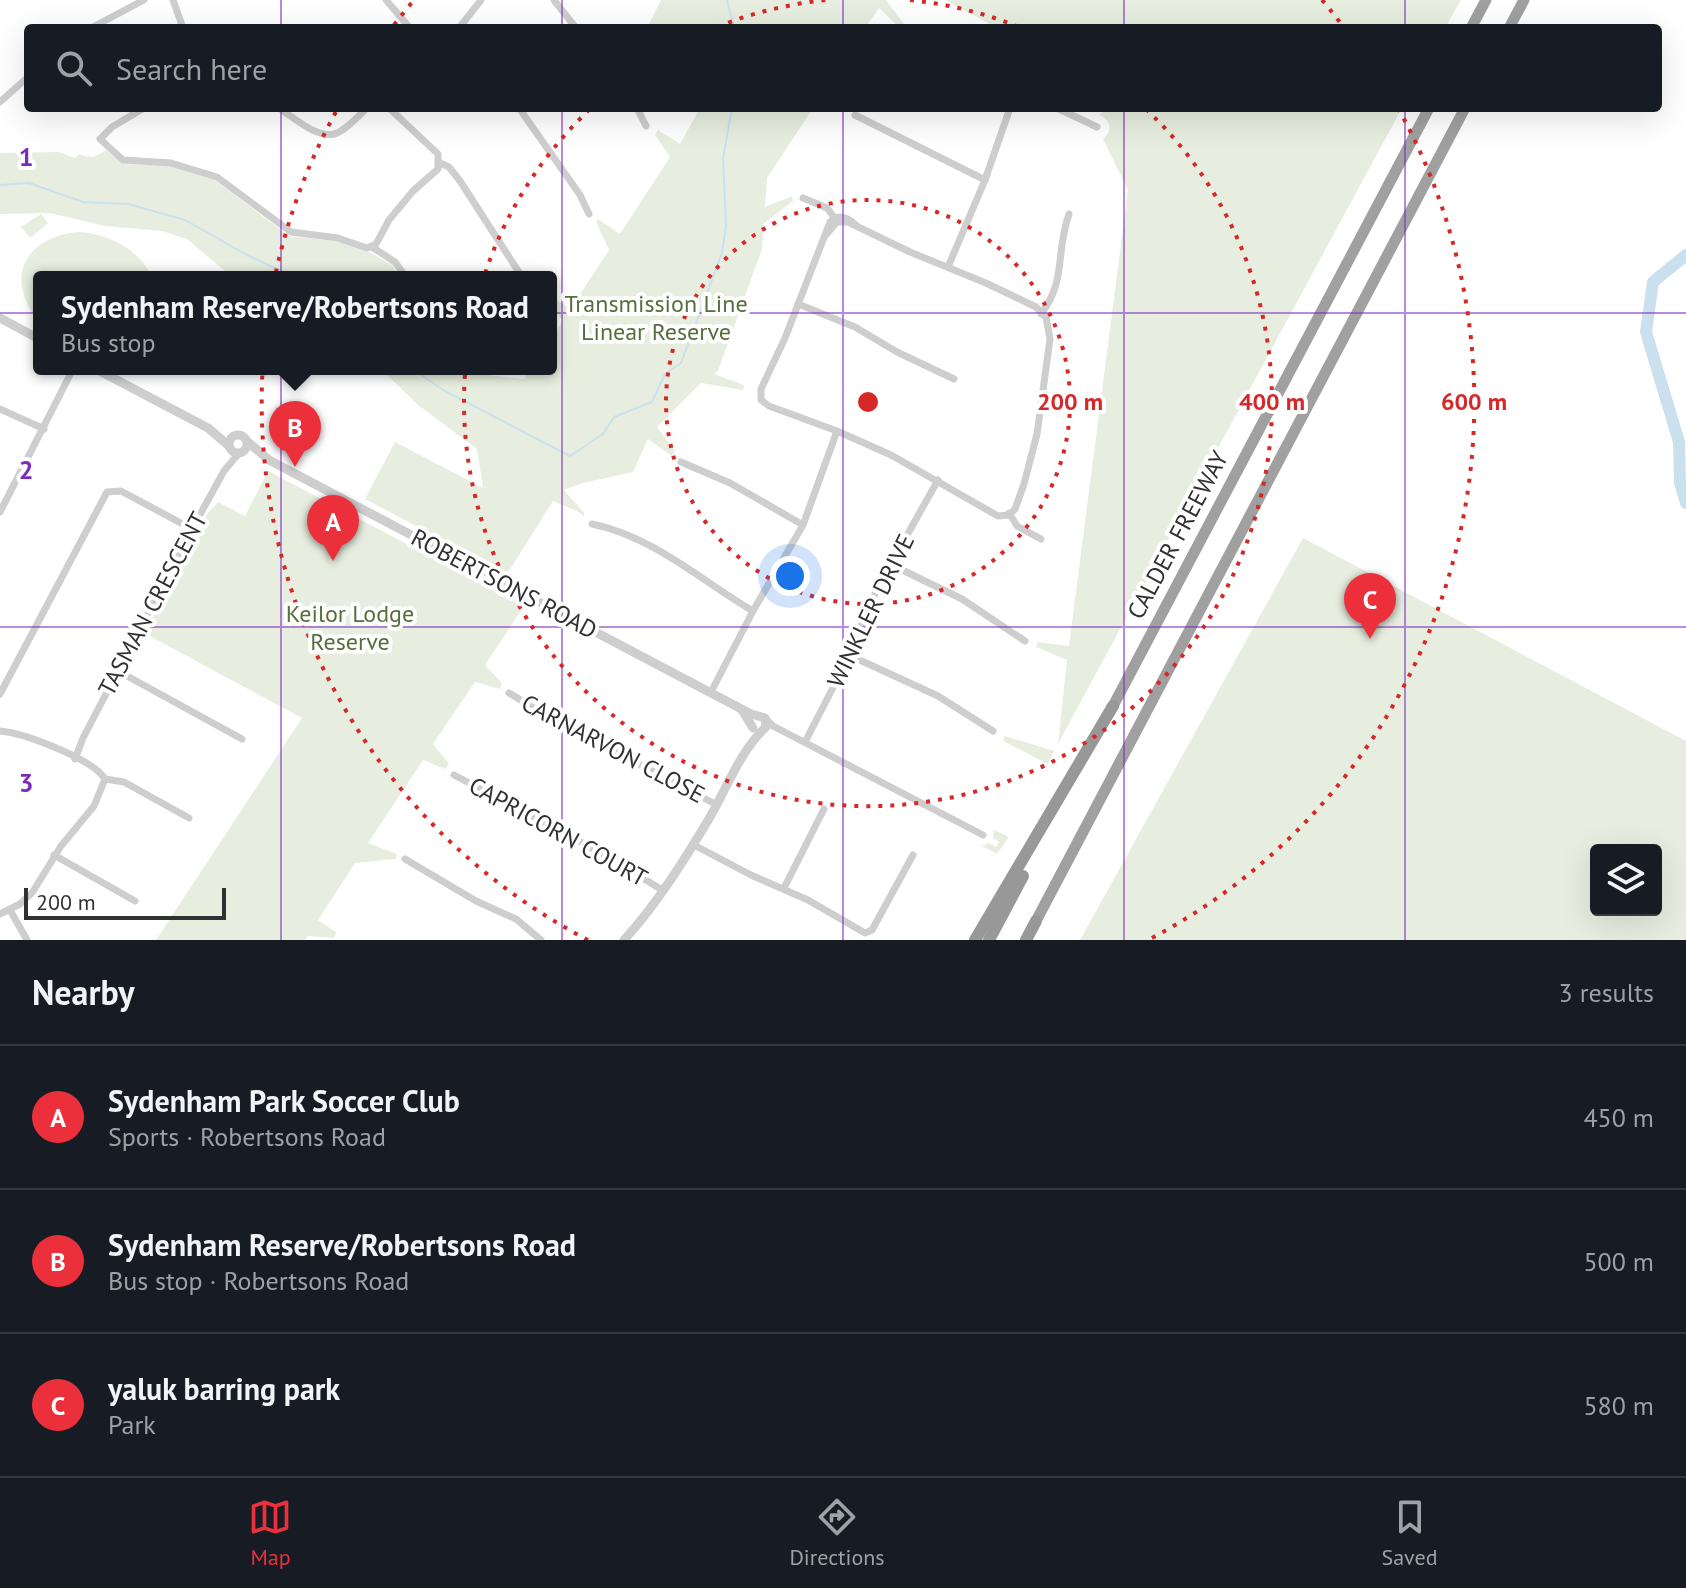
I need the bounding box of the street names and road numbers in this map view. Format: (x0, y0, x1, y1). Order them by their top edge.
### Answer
street label: CALDER FREEWAY (1120, 445, 1235, 624)
street label: TASMAN CRESCENT (91, 507, 214, 701)
street label: ROBERTSONS ROAD (406, 522, 602, 646)
street label: WINKLER DRIVE (820, 529, 921, 693)
street label: CARNARVON CLOSE (516, 687, 710, 810)
street label: CAPRICORN COURT (464, 770, 653, 893)

